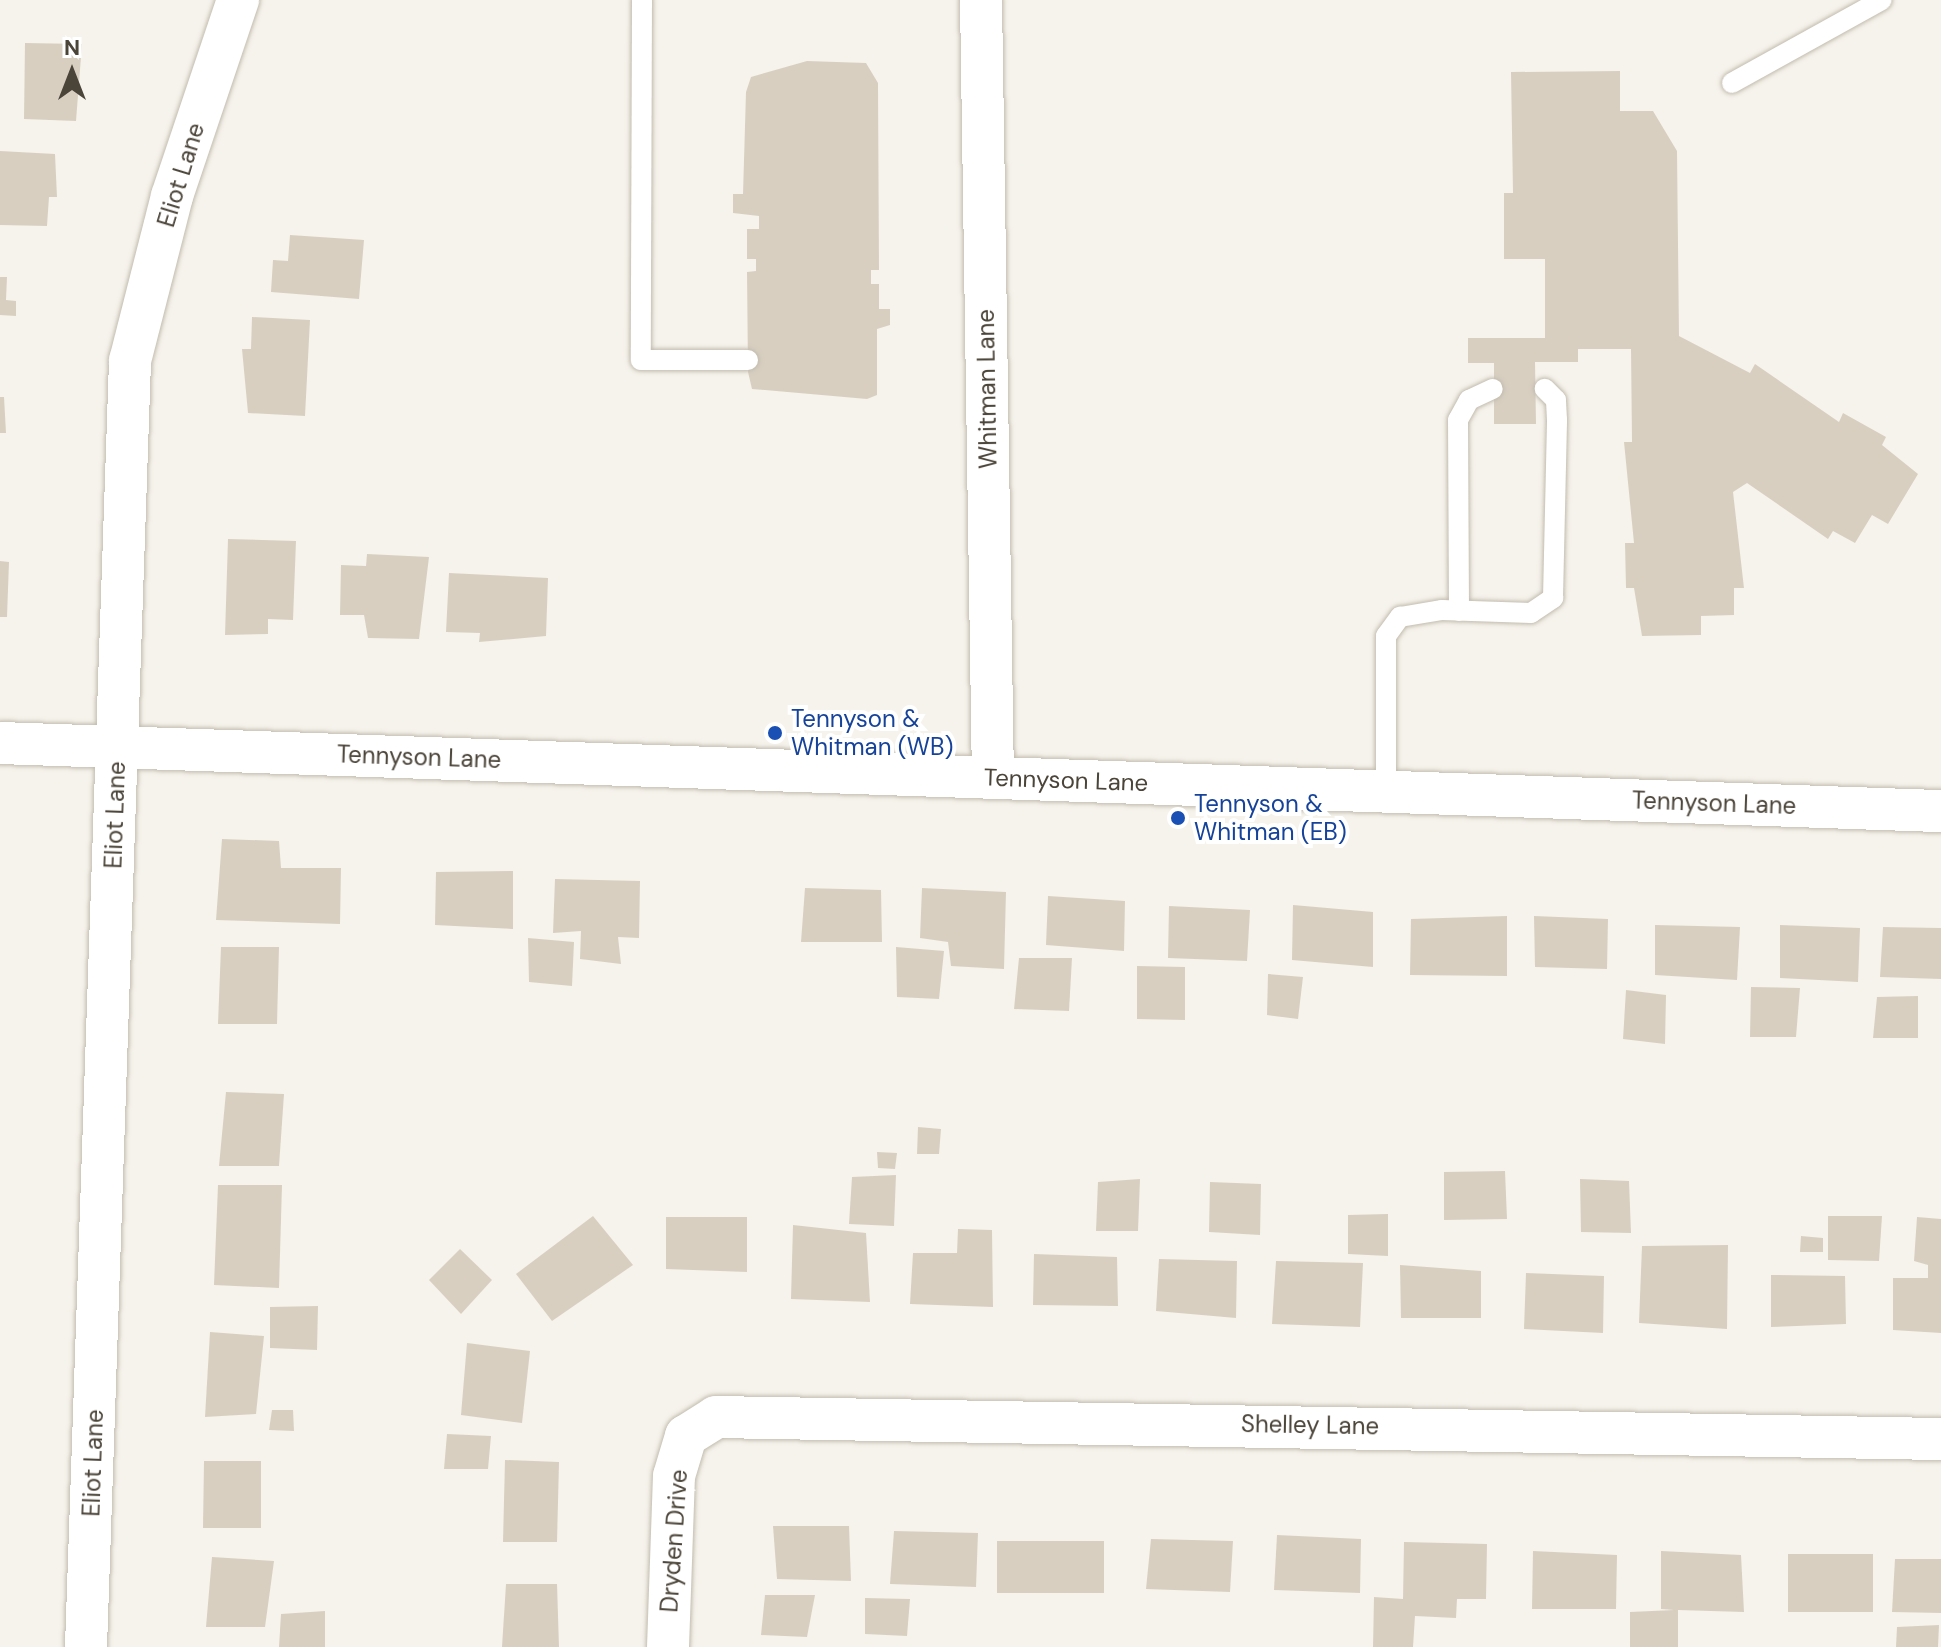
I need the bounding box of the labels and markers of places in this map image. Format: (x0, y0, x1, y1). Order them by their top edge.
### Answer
place label: Tennyson & Whitman (WB) (791, 705, 953, 761)
marker: Tennyson & Whitman (WB) (766, 724, 784, 742)
place label: Tennyson & Whitman (EB) (1194, 790, 1347, 846)
marker: Tennyson & Whitman (EB) (1169, 809, 1187, 827)

